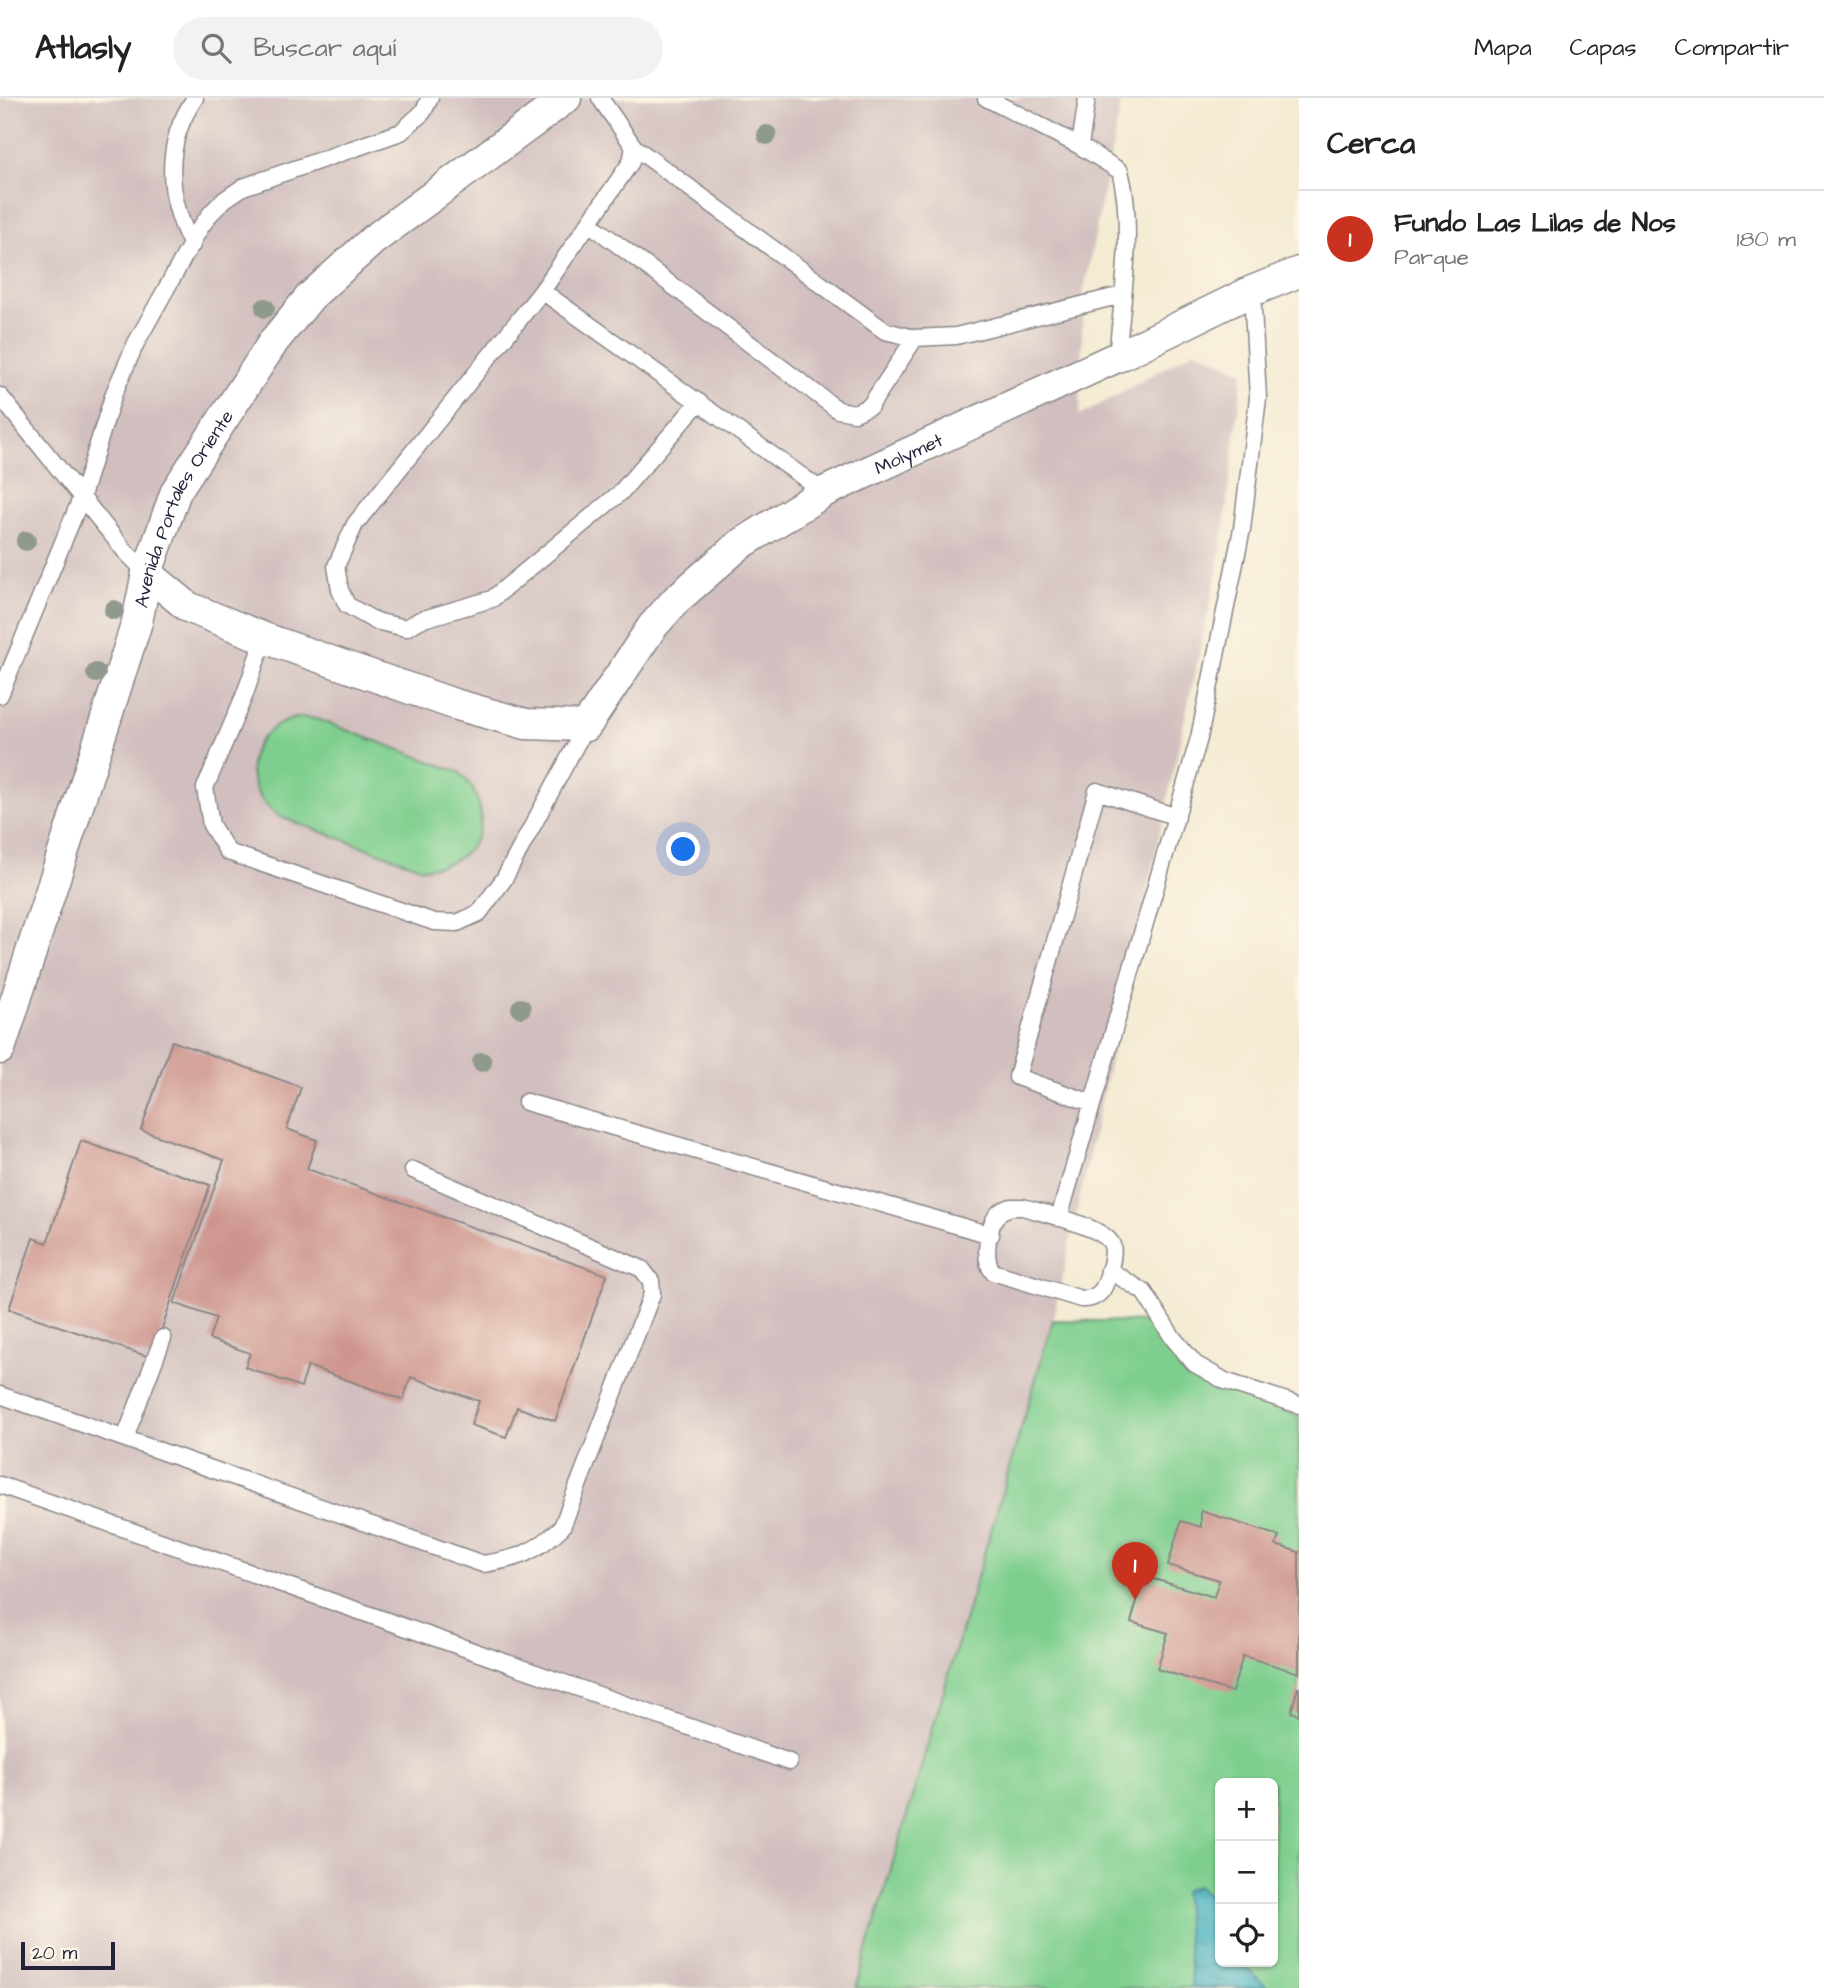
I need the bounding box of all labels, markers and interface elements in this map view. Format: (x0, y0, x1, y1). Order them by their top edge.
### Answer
search box (173, 17, 663, 80)
text: Atlasly (35, 25, 131, 71)
icon: search (197, 29, 235, 67)
text: Buscar aquí (253, 30, 396, 66)
text: Mapa (1474, 31, 1532, 65)
text: Capas (1570, 31, 1636, 65)
text: Compartir (1674, 31, 1789, 65)
text: Cerca (1327, 123, 1415, 165)
text: Fundo Las Lilas de Nos (1394, 205, 1676, 241)
text: 1 (1349, 223, 1351, 255)
text: 180 m (1737, 223, 1796, 255)
text: Parque (1394, 241, 1469, 273)
street label: Avenida Portales Oriente (128, 405, 240, 610)
street label: Molymet (870, 427, 948, 482)
your location (666, 832, 700, 866)
pin: 1 (1112, 1542, 1158, 1600)
map controls (1215, 1778, 1278, 1967)
button: + (1215, 1778, 1278, 1841)
button: − (1215, 1841, 1278, 1904)
button: locate (1215, 1904, 1278, 1967)
scale bar (21, 1939, 116, 1971)
text: 20 m (32, 1940, 77, 1967)

